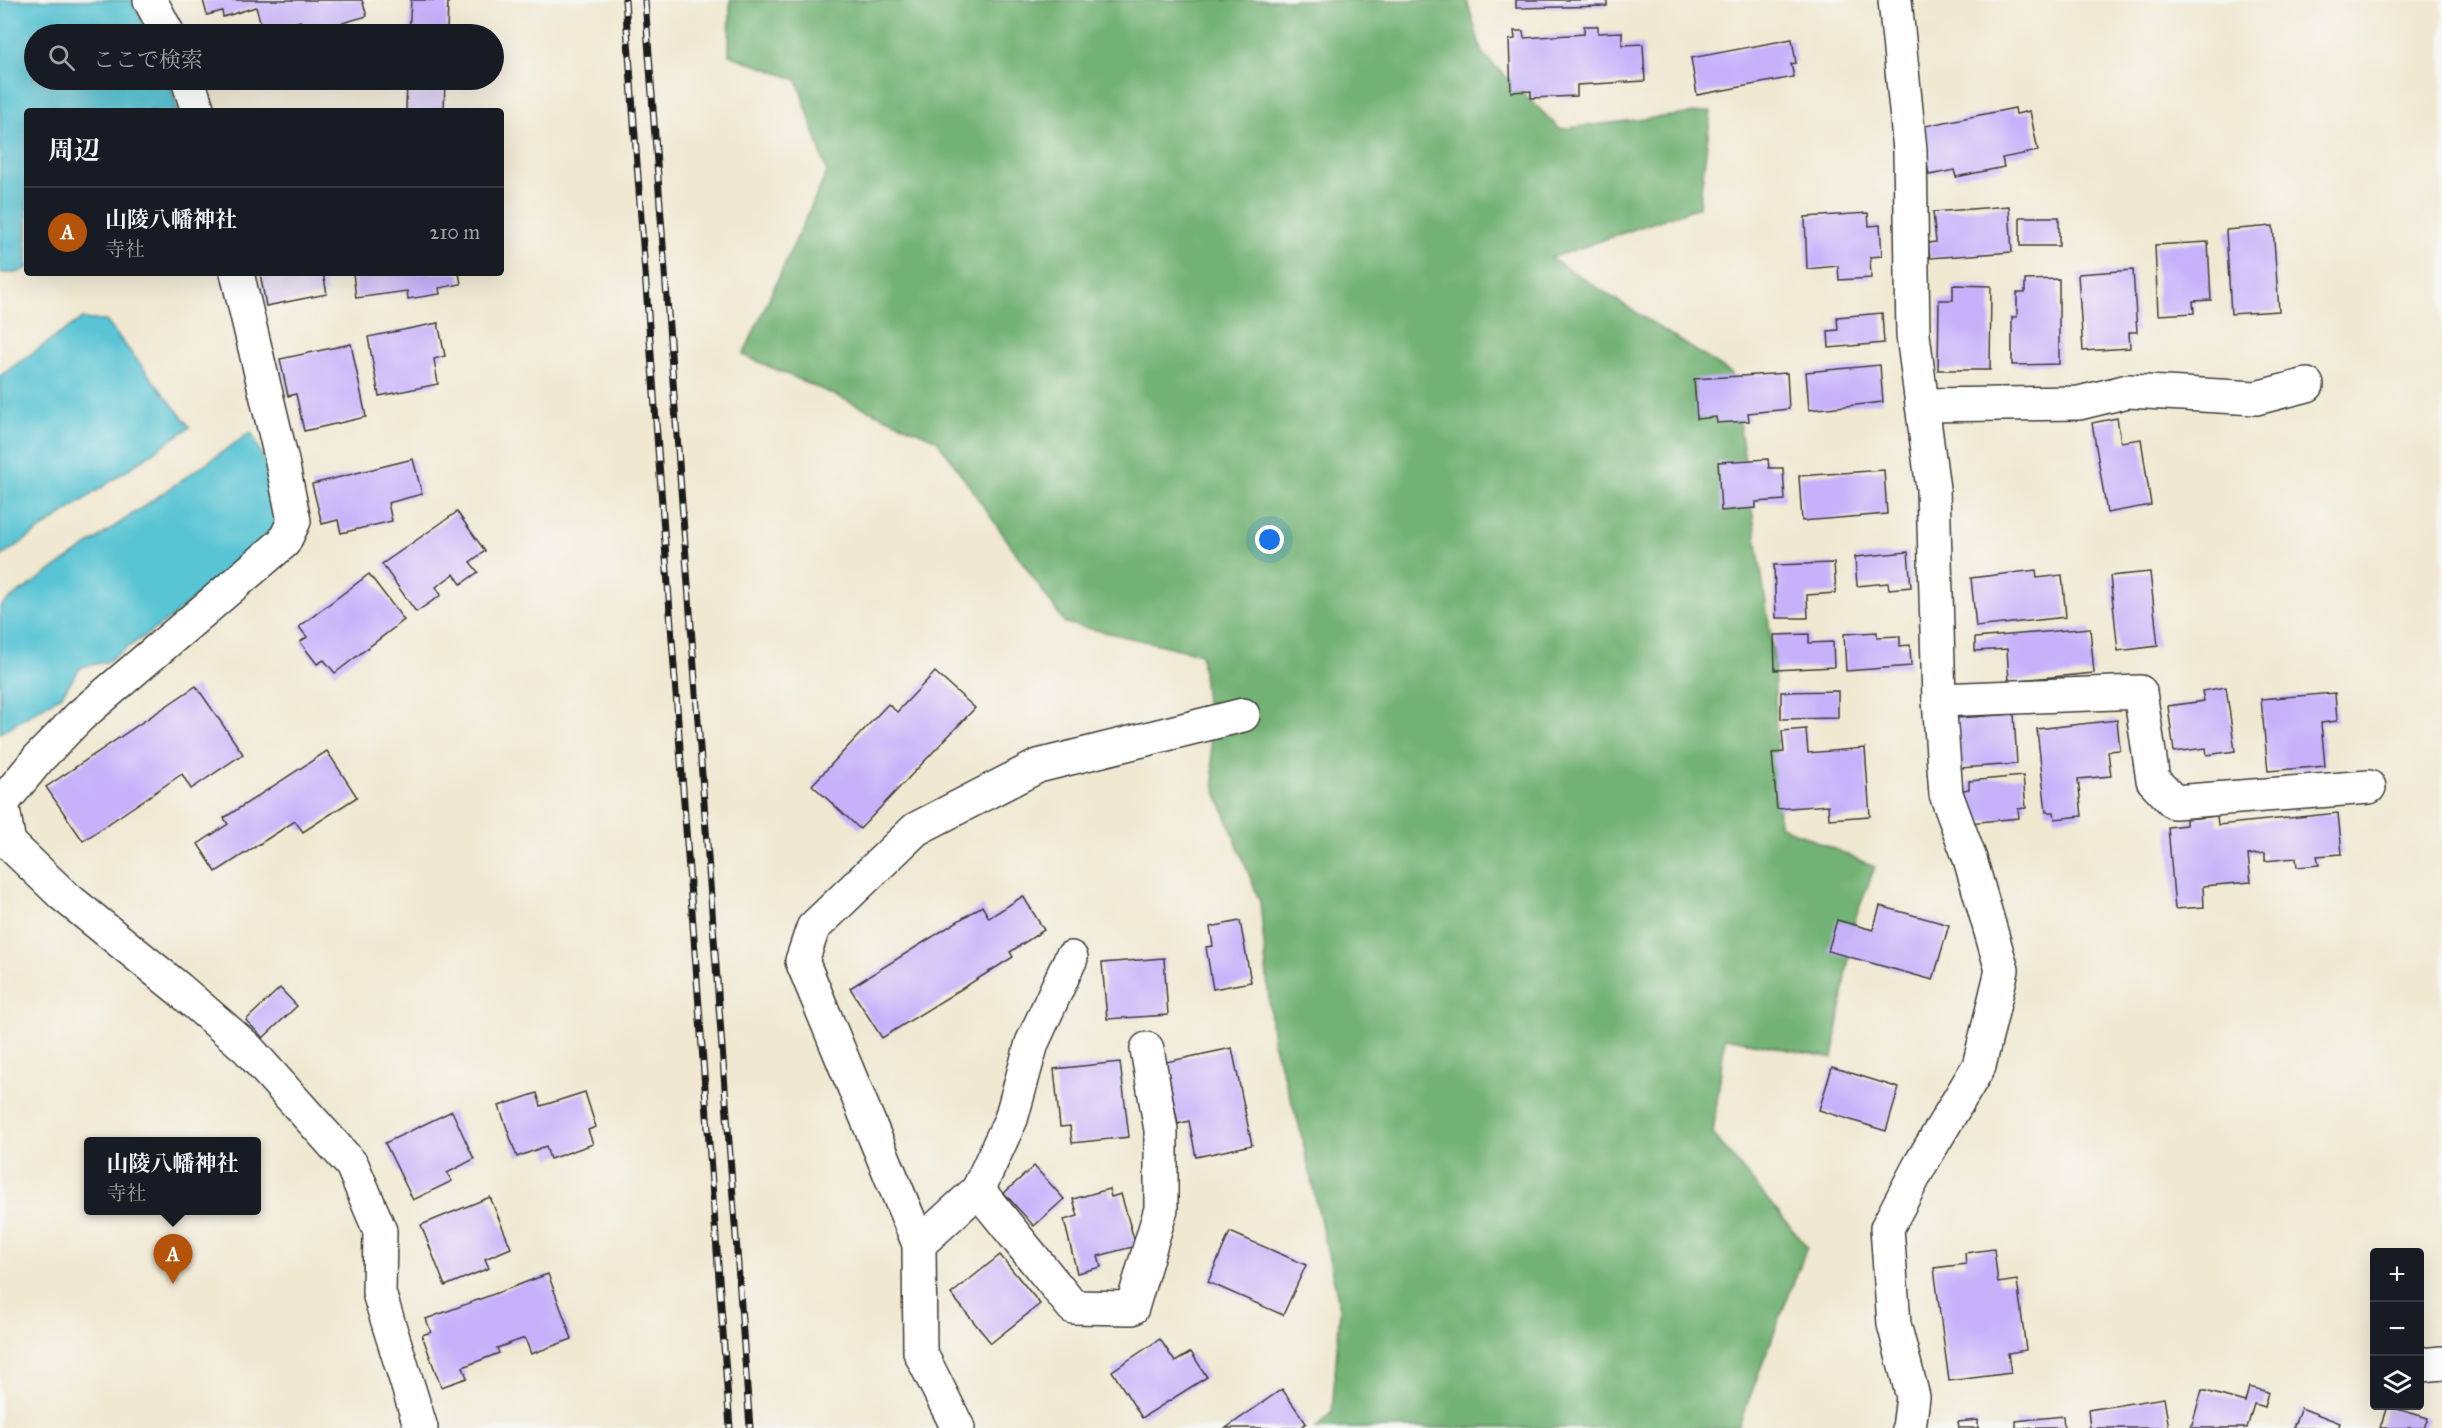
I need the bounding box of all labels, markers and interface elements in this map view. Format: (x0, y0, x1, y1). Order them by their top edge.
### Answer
search box (24, 24, 504, 90)
icon: search (45, 41, 78, 74)
text: ここで検索 (93, 46, 203, 73)
text: 周辺 (48, 134, 100, 166)
text: 山陵八幡神社 (105, 206, 237, 233)
text: A (61, 220, 74, 244)
text: 210 m (430, 220, 480, 244)
text: 寺社 (105, 237, 145, 261)
your location (1255, 525, 1284, 554)
popup (84, 1137, 261, 1215)
text: 山陵八幡神社 (106, 1150, 239, 1177)
text: 寺社 (106, 1181, 146, 1205)
pin: A (154, 1234, 192, 1284)
map controls (2370, 1248, 2424, 1410)
button: + (2370, 1248, 2424, 1302)
button: − (2370, 1302, 2424, 1356)
button: layers (2370, 1356, 2424, 1410)

